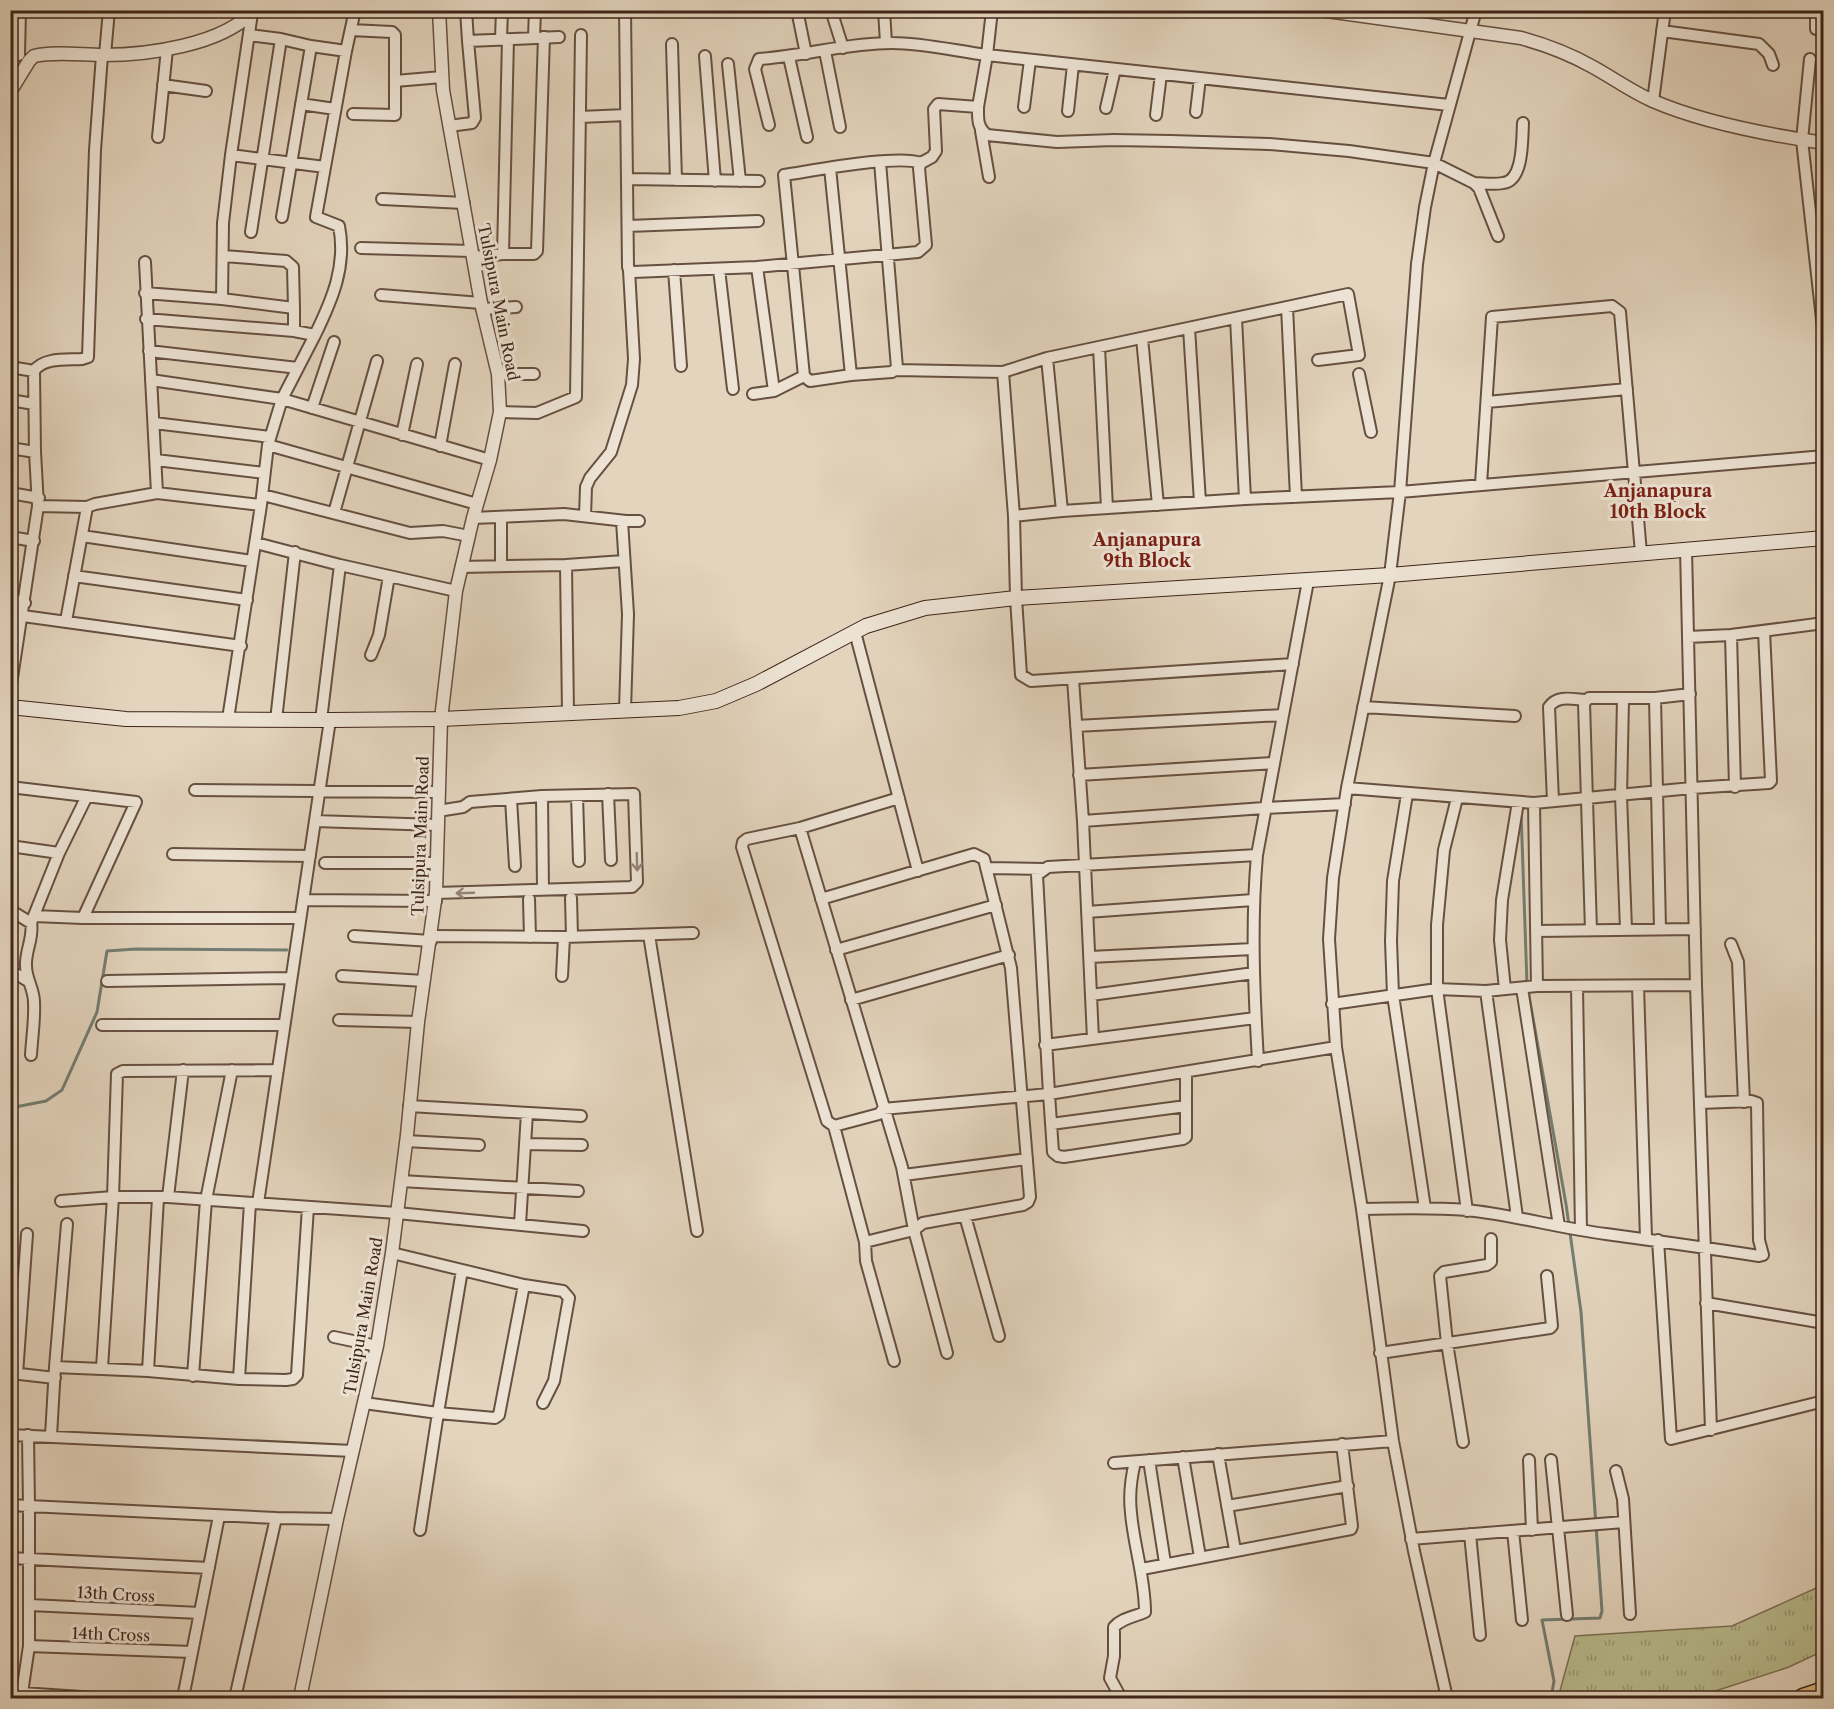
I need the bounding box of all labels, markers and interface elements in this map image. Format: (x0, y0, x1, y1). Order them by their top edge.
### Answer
street label: Tulsipura Main Road (474, 222, 524, 383)
district label: Anjanapura 10th Block (1603, 480, 1713, 523)
district label: Anjanapura 9th Block (1092, 529, 1202, 572)
street label: Tulsipura Main Road (407, 755, 433, 916)
one-way arrow (631, 851, 643, 871)
one-way arrow (456, 887, 476, 898)
street label: Tulsipura Main Road (339, 1235, 387, 1397)
street label: 13th Cross (76, 1582, 156, 1606)
street label: 14th Cross (71, 1623, 151, 1645)

